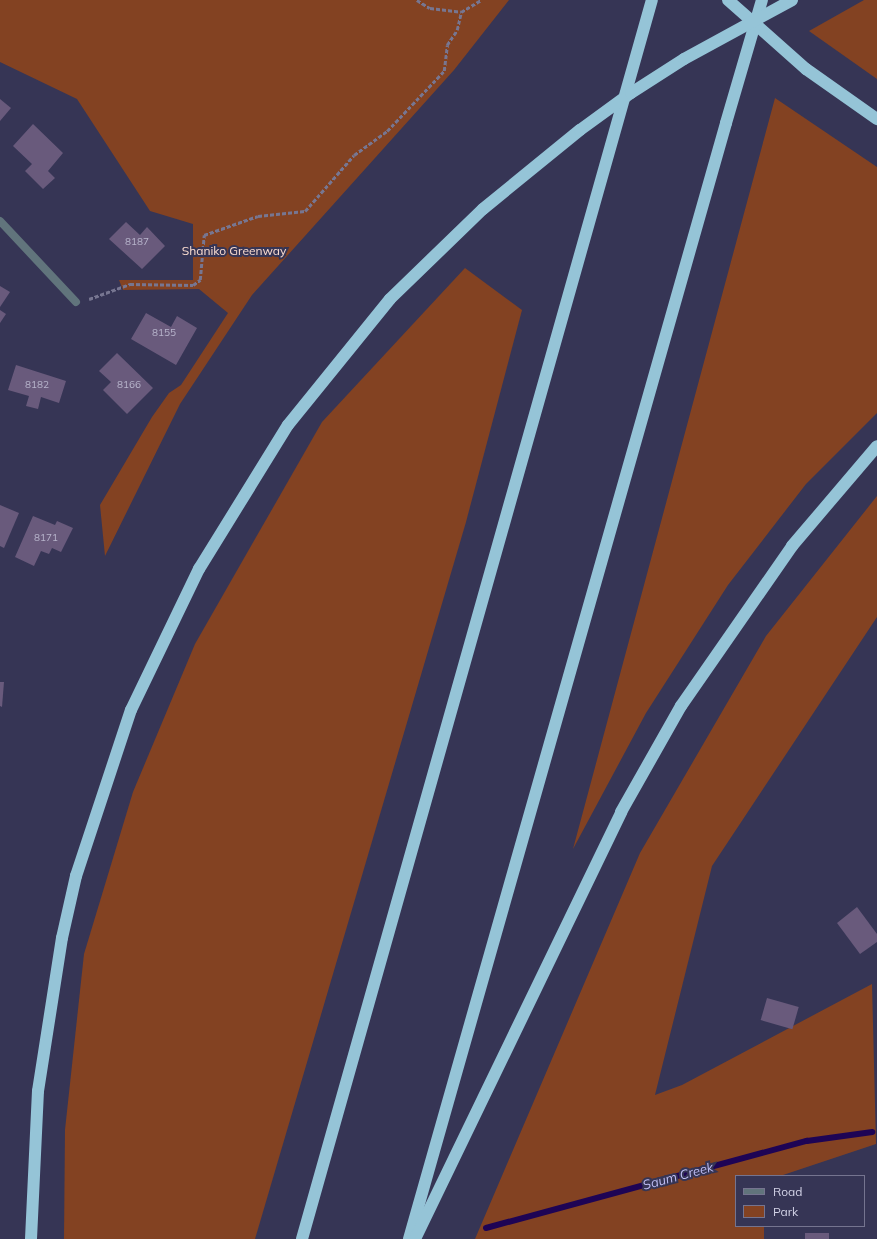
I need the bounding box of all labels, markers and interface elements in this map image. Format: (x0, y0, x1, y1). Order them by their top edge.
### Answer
house number: 8187 (125, 236, 149, 248)
park label: Shaniko Greenway (182, 244, 286, 258)
house number: 8155 (152, 327, 176, 339)
house number: 8182 (25, 379, 49, 391)
house number: 8166 (117, 379, 141, 391)
house number: 8171 (34, 532, 58, 544)
water label: Saum Creek (641, 1159, 715, 1193)
legend (735, 1175, 865, 1227)
text: Road (773, 1184, 802, 1199)
text: Park (773, 1204, 798, 1219)

